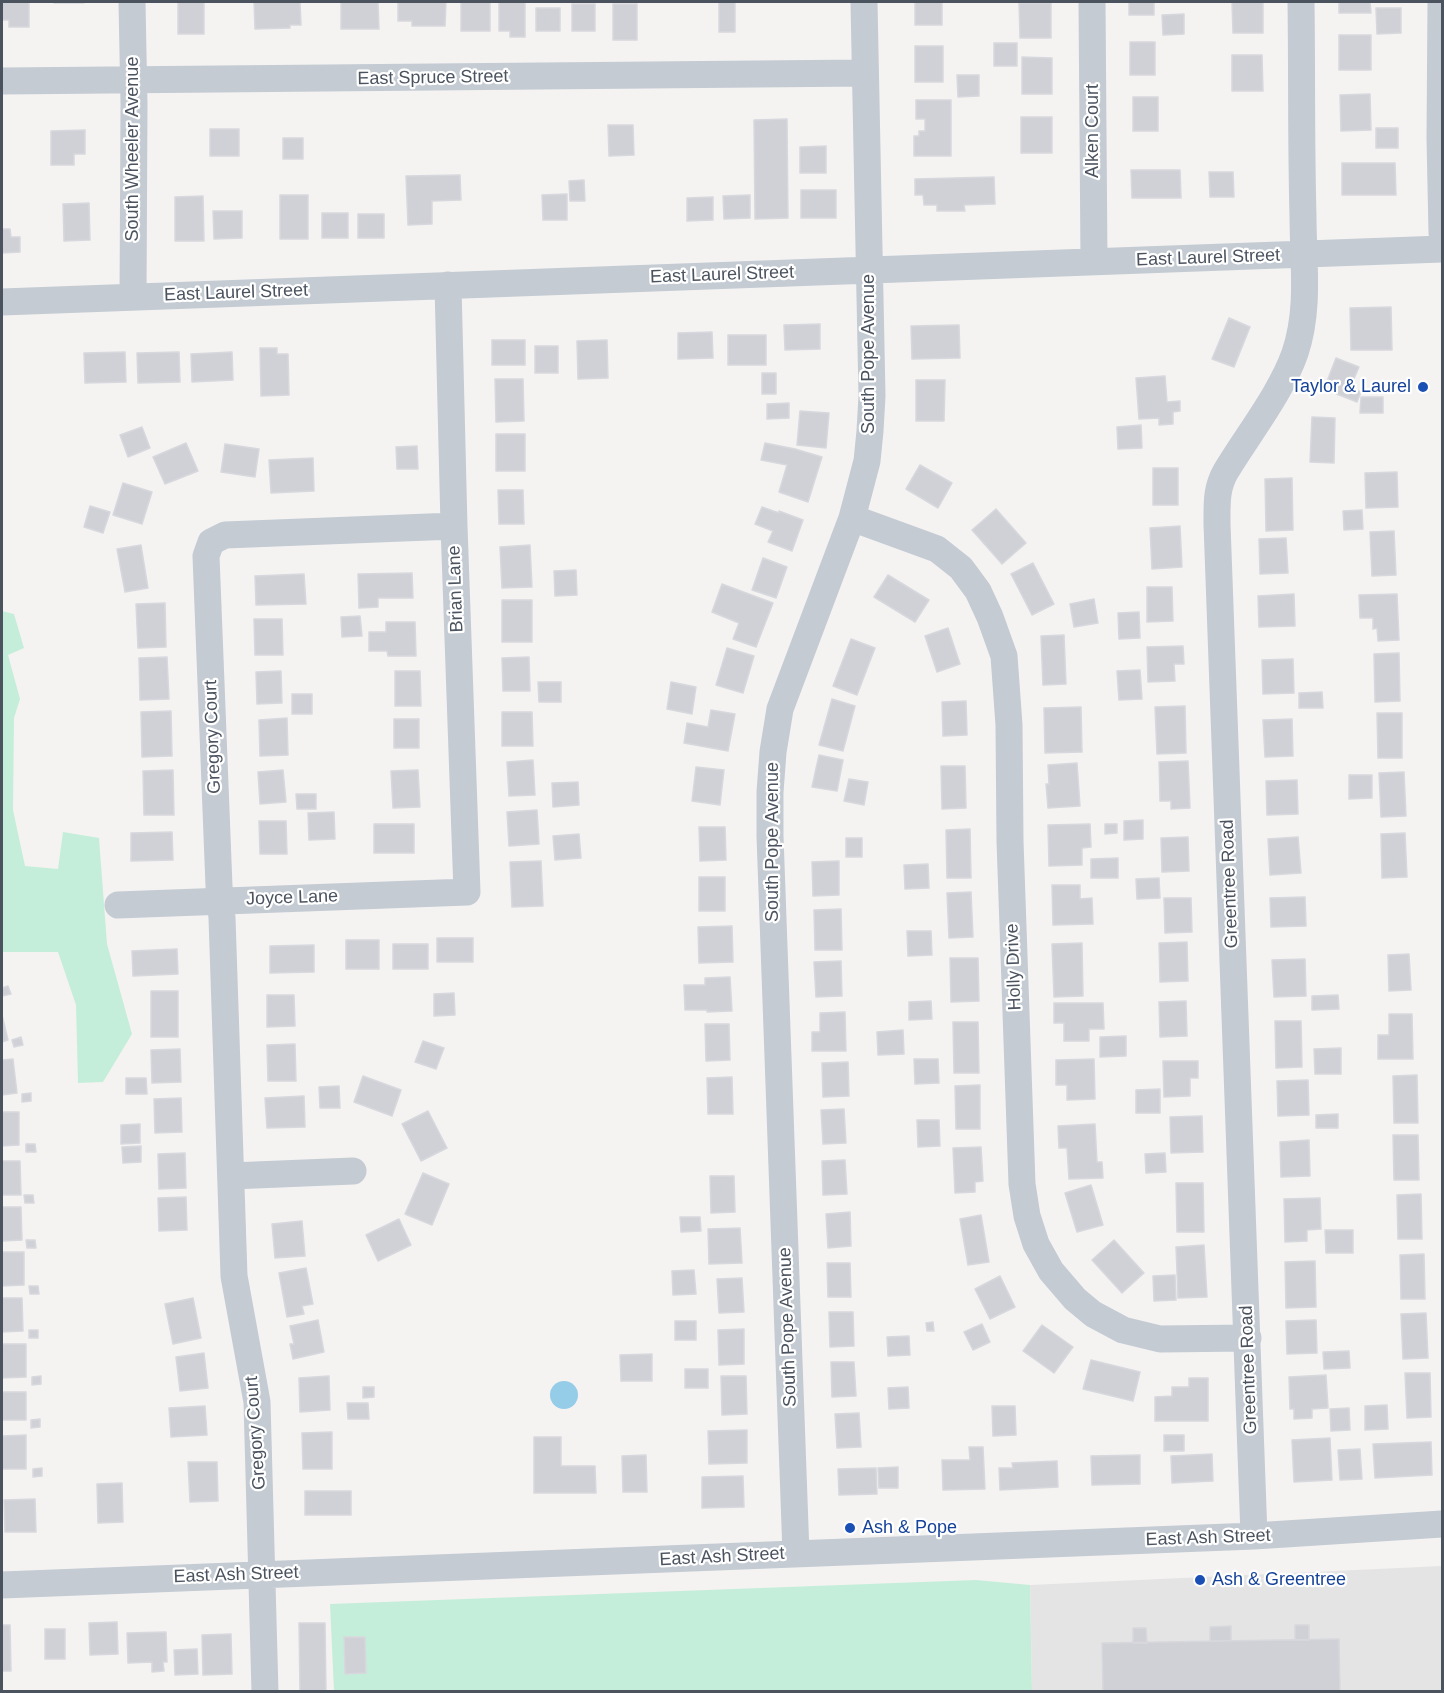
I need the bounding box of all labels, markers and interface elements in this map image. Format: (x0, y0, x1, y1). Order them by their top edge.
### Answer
street label: South Wheeler Avenue (122, 57, 144, 241)
street label: East Spruce Street (357, 66, 509, 90)
street label: Alken Court (1082, 84, 1104, 178)
street label: East Laurel Street (1136, 245, 1280, 271)
street label: East Laurel Street (650, 262, 794, 288)
street label: South Pope Avenue (858, 274, 880, 434)
street label: East Laurel Street (164, 280, 308, 306)
place label: Taylor & Laurel (1291, 376, 1411, 398)
marker: Taylor & Laurel (1416, 380, 1430, 394)
street label: Brian Lane (444, 545, 468, 633)
street label: Gregory Court (200, 680, 226, 794)
street label: South Pope Avenue (762, 762, 784, 922)
street label: Greentree Road (1217, 819, 1243, 949)
street label: Joyce Lane (246, 886, 338, 910)
street label: Holly Drive (1002, 923, 1026, 1011)
street label: South Pope Avenue (774, 1247, 802, 1407)
street label: Greentree Road (1236, 1305, 1262, 1435)
street label: Gregory Court (241, 1375, 271, 1491)
place label: Ash & Pope (862, 1517, 957, 1539)
marker: Ash & Pope (843, 1521, 857, 1535)
street label: East Ash Street (1145, 1525, 1271, 1551)
street label: East Ash Street (659, 1543, 785, 1571)
street label: East Ash Street (173, 1562, 299, 1588)
place label: Ash & Greentree (1212, 1569, 1346, 1591)
marker: Ash & Greentree (1193, 1573, 1207, 1587)

